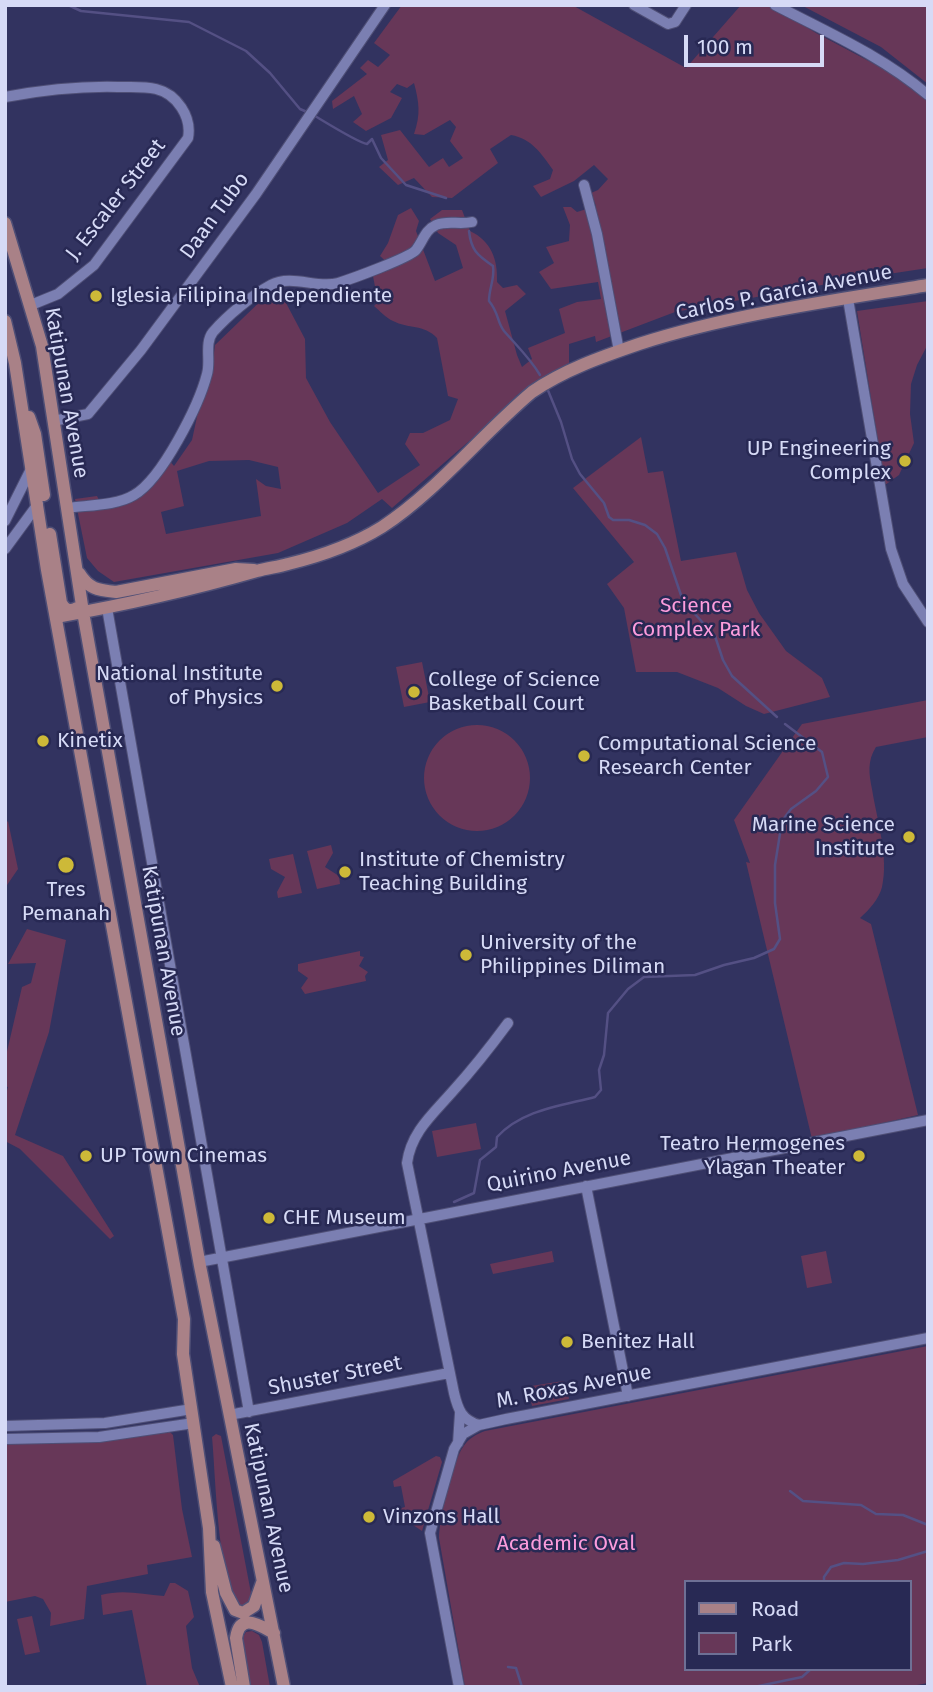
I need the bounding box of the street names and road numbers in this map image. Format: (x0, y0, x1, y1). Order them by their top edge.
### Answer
street label: J. Escaler Street (61, 134, 171, 266)
street label: Daan Tubo (175, 168, 255, 264)
street label: Carlos P. Garcia Avenue (674, 260, 894, 326)
street label: Katipunan Avenue (39, 306, 93, 480)
street label: Katipunan Avenue (136, 864, 190, 1038)
street label: Quirino Avenue (485, 1146, 633, 1198)
street label: Shuster Street (266, 1351, 404, 1401)
street label: M. Roxas Avenue (494, 1360, 654, 1414)
street label: Katipunan Avenue (238, 1421, 298, 1595)

